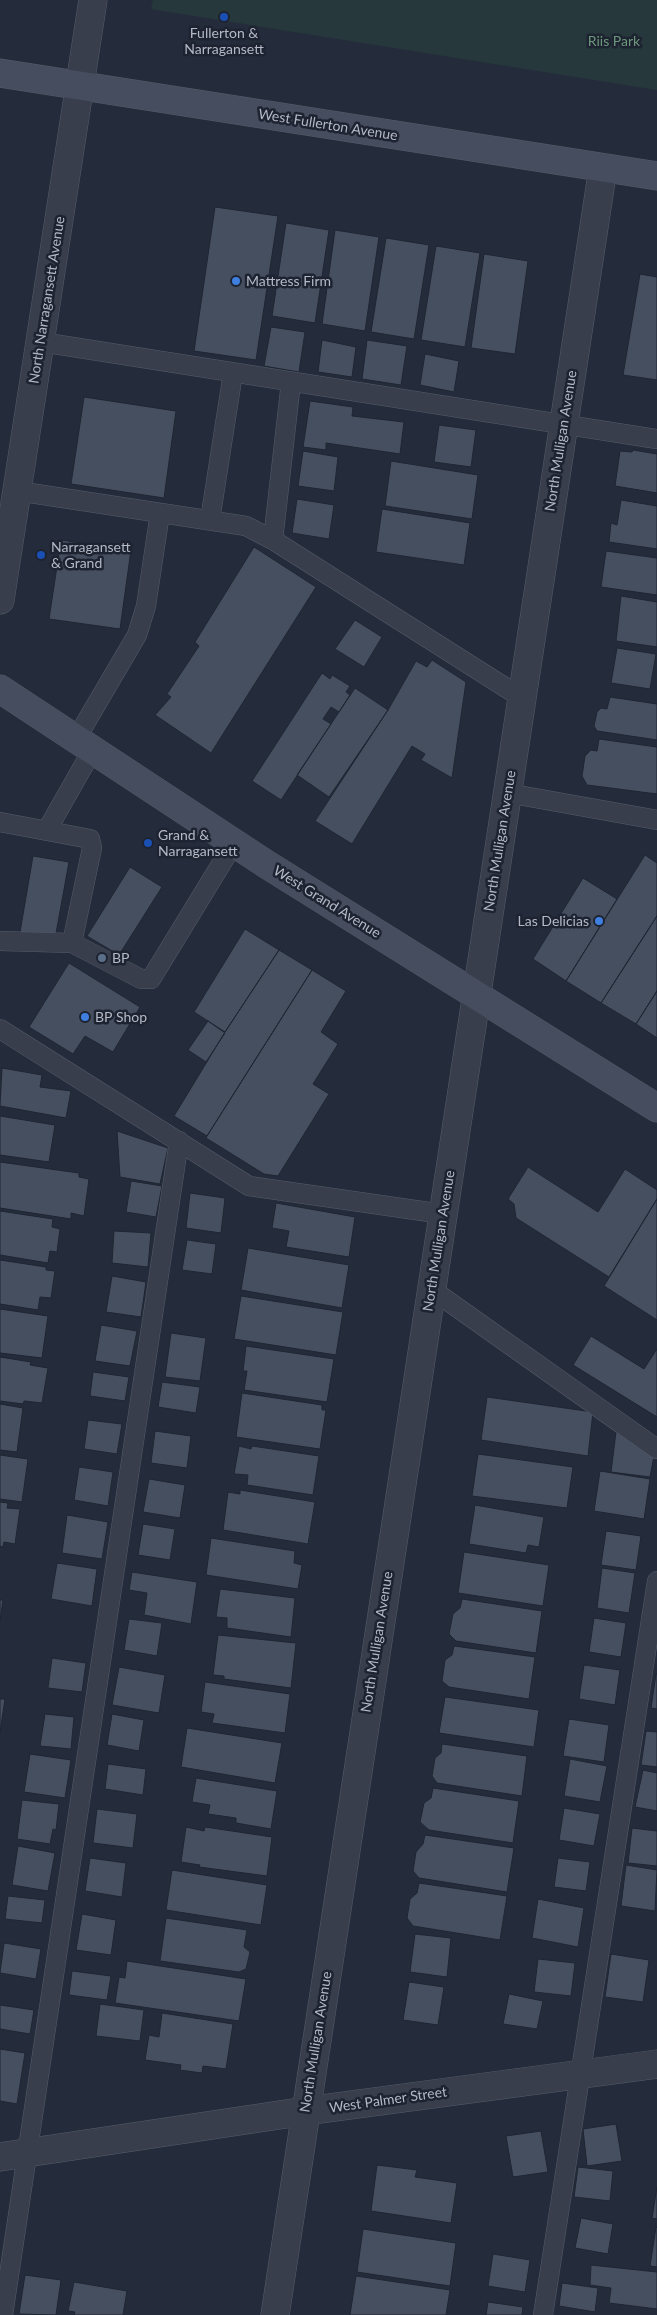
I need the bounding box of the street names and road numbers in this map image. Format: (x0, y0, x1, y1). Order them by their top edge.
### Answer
street label: West Fullerton Avenue (257, 106, 399, 144)
street label: North Narragansett Avenue (25, 215, 69, 385)
street label: North Mulligan Avenue (542, 369, 580, 513)
street label: North Mulligan Avenue (481, 769, 519, 913)
street label: West Grand Avenue (270, 862, 384, 942)
street label: North Mulligan Avenue (420, 1169, 458, 1313)
street label: North Mulligan Avenue (358, 1570, 396, 1714)
street label: North Mulligan Avenue (297, 1970, 335, 2114)
street label: West Palmer Street (328, 2083, 448, 2117)

